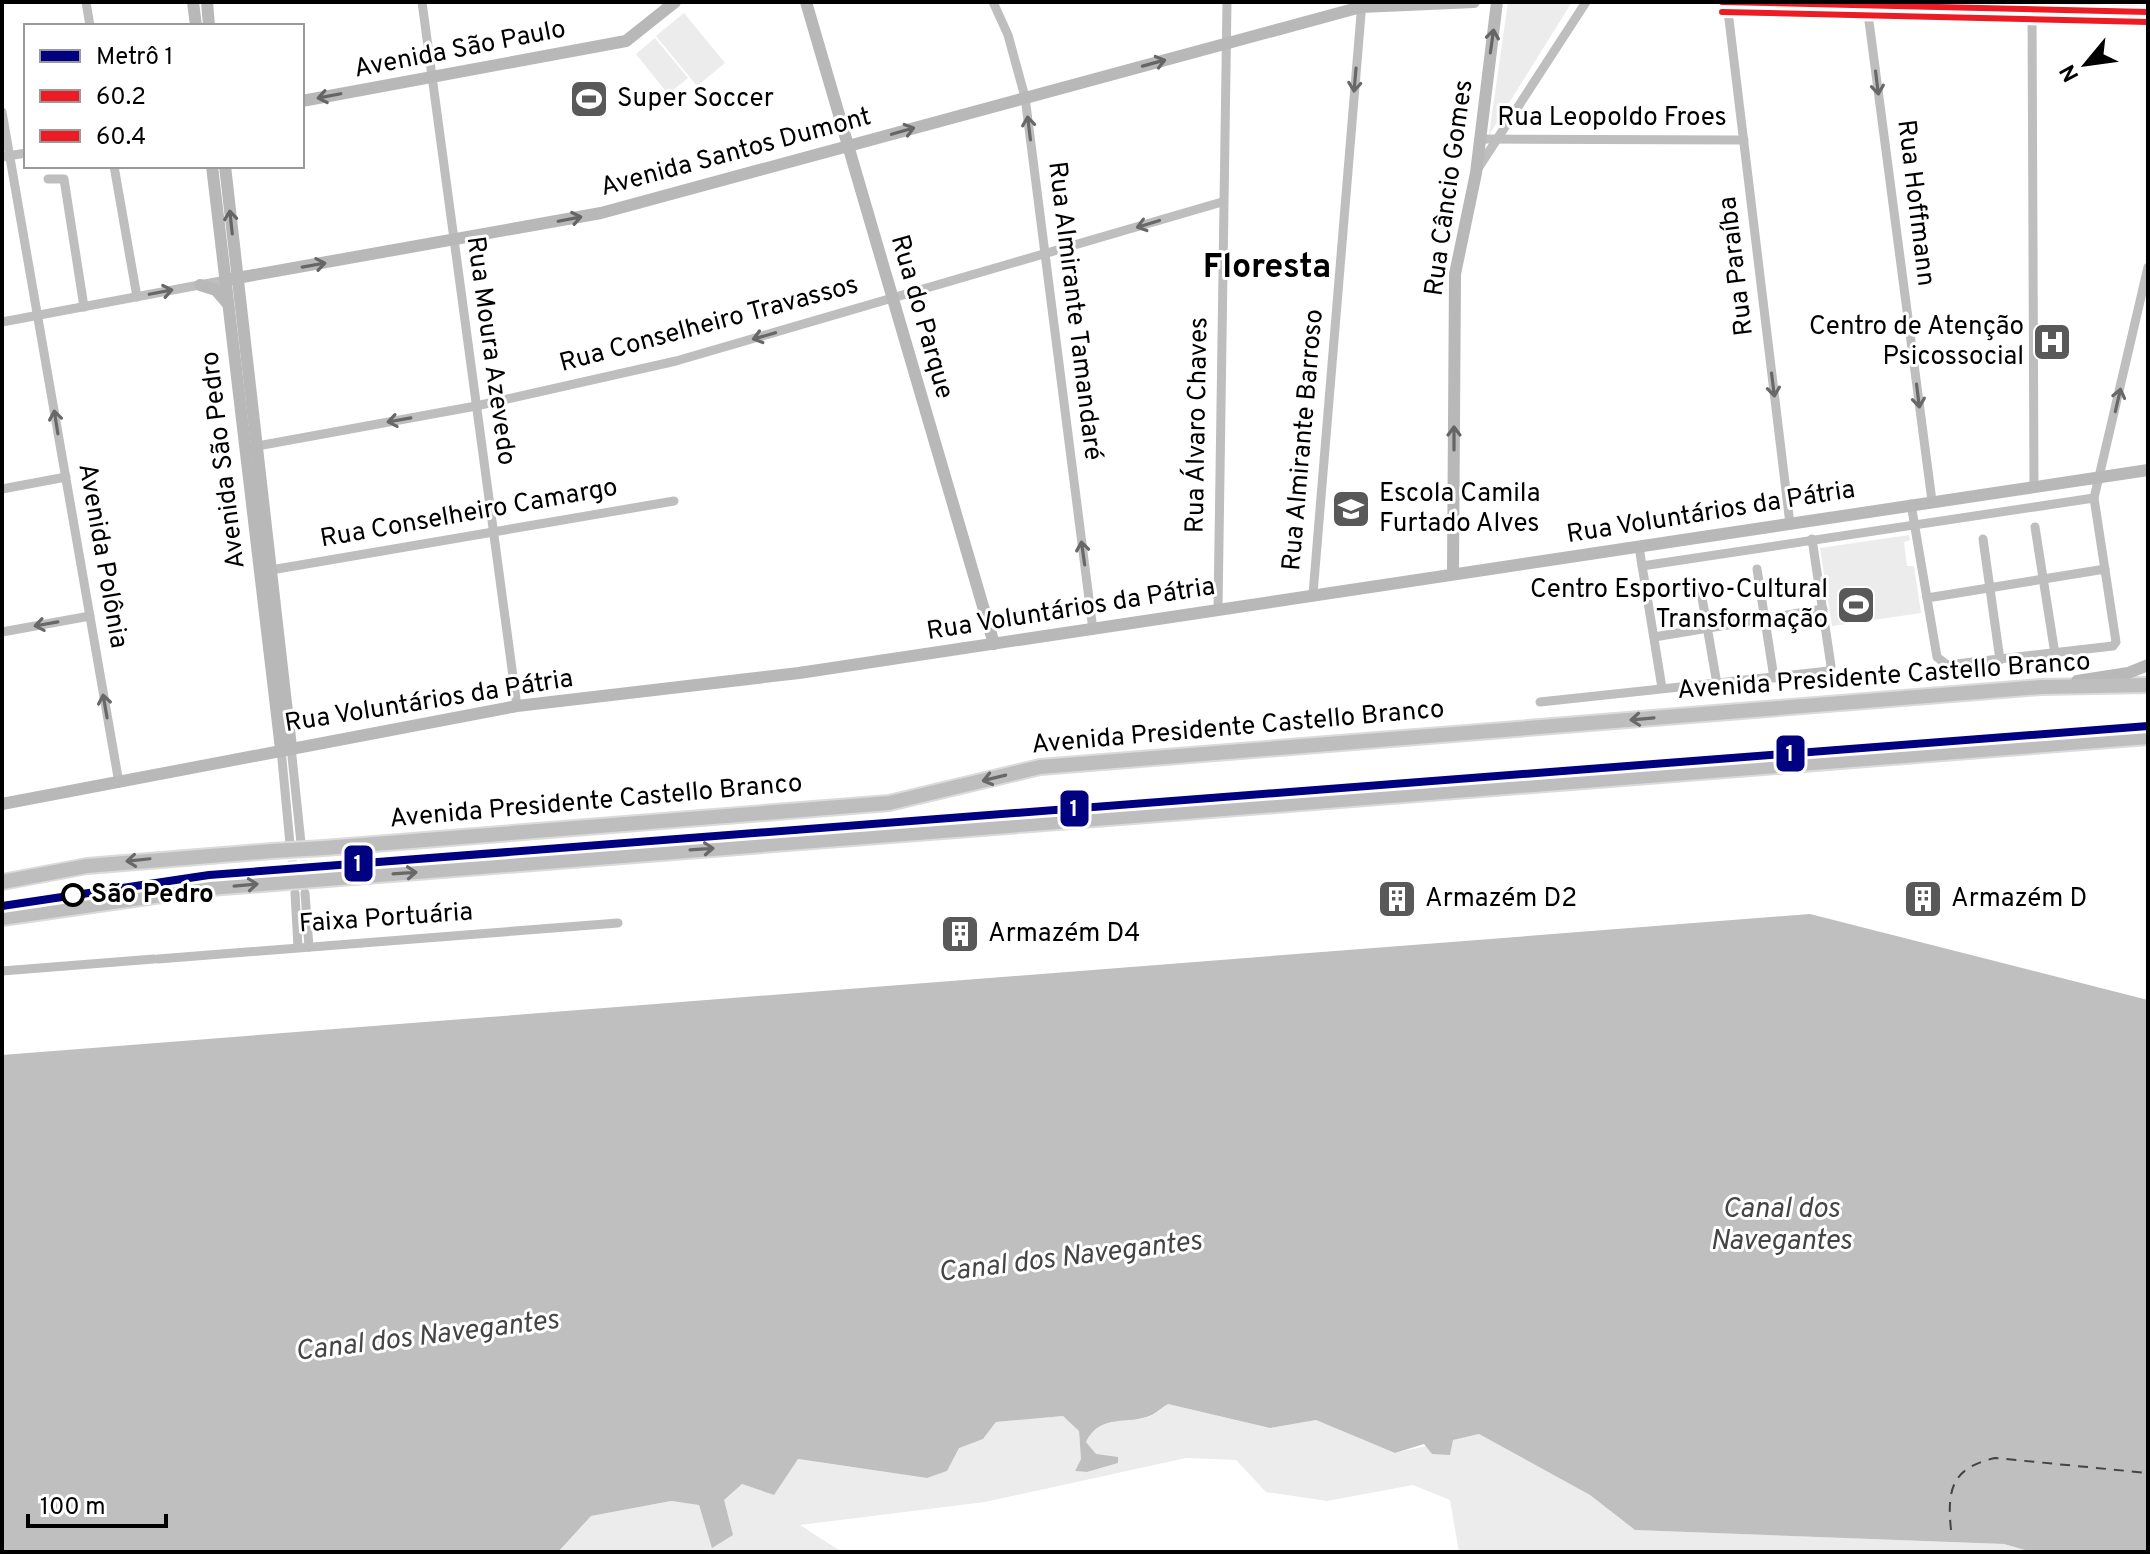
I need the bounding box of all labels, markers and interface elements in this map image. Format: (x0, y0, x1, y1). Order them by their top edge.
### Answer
street label: Avenida São Paulo (351, 13, 569, 87)
legend (24, 24, 304, 168)
north arrow (2046, 24, 2126, 104)
one-way arrow (1485, 29, 1500, 55)
text: Metrô 1 (96, 43, 173, 73)
one-way arrow (1140, 54, 1166, 69)
text: N (2055, 59, 2086, 86)
one-way arrow (1347, 66, 1362, 93)
one-way arrow (1870, 69, 1885, 96)
sports icon: Super Soccer (568, 78, 610, 120)
street label: Rua Câncio Gomes (1419, 78, 1481, 298)
text: 60.2 (96, 83, 146, 113)
place label: Super Soccer (617, 83, 774, 116)
one-way arrow (317, 90, 342, 105)
street label: Avenida Santos Dumont (597, 101, 875, 205)
street label: Rua Leopoldo Froes (1497, 102, 1727, 135)
one-way arrow (1021, 115, 1036, 142)
street label: Rua Hoffmann (1888, 118, 1942, 288)
one-way arrow (889, 122, 915, 137)
text: 60.4 (96, 123, 146, 153)
street label: Rua Almirante Tamandaré (1039, 160, 1109, 462)
street label: Rua Paraíba (1712, 195, 1762, 337)
one-way arrow (224, 209, 239, 236)
one-way arrow (557, 211, 583, 226)
one-way arrow (1135, 217, 1161, 232)
street label: Rua do Parque (882, 231, 960, 403)
street label: Rua Moura Azevedo (458, 234, 522, 468)
district label: Floresta (1203, 247, 1331, 290)
one-way arrow (301, 257, 327, 272)
street label: Rua Conselheiro Travassos (556, 269, 862, 381)
one-way arrow (148, 284, 173, 299)
street label: Rua Almirante Barroso (1276, 308, 1332, 572)
place label: Centro de Atenção Psicossocial (1809, 311, 2024, 374)
street label: Rua Álvaro Chaves (1178, 317, 1216, 533)
hospital icon: Centro de Atenção Psicossocial (2031, 321, 2073, 363)
one-way arrow (751, 329, 777, 344)
street label: Avenida São Pedro (194, 349, 254, 571)
one-way arrow (1766, 371, 1781, 397)
one-way arrow (1911, 383, 1926, 409)
one-way arrow (2112, 387, 2127, 413)
one-way arrow (48, 410, 63, 435)
one-way arrow (387, 413, 412, 428)
one-way arrow (1446, 425, 1462, 452)
street label: Avenida Polônia (70, 461, 134, 651)
street label: Rua Conselheiro Camargo (318, 472, 620, 556)
street label: Rua Voluntários da Pátria (1564, 474, 1858, 552)
place label: Escola Camila Furtado Alves (1379, 478, 1540, 541)
school or university icon: Escola Camila Furtado Alves (1330, 488, 1372, 530)
one-way arrow (1075, 541, 1090, 566)
street label: Rua Voluntários da Pátria (924, 571, 1218, 649)
place label: Centro Esportivo-Cultural Transformação (1530, 574, 1828, 637)
sports icon: Centro Esportivo-Cultural Transformação (1835, 584, 1877, 626)
one-way arrow (34, 617, 59, 632)
street label: Avenida Presidente Castello Branco (1676, 646, 2092, 708)
street label: Rua Voluntários da Pátria (282, 663, 576, 741)
one-way arrow (97, 694, 112, 719)
street label: Avenida Presidente Castello Branco (1030, 694, 1446, 762)
one-way arrow (1629, 712, 1656, 727)
line badge: 1 (1775, 734, 1806, 773)
text: 1 (1786, 742, 1794, 769)
street label: Avenida Presidente Castello Branco (388, 768, 804, 836)
one-way arrow (981, 771, 1007, 786)
line badge: 1 (1059, 789, 1090, 828)
text: 1 (1070, 797, 1078, 824)
one-way arrow (688, 841, 715, 856)
line badge: 1 (343, 844, 374, 883)
text: 1 (354, 852, 362, 879)
one-way arrow (125, 853, 152, 868)
one-way arrow (391, 865, 418, 880)
one-way arrow (232, 877, 259, 892)
building icon: Armazém D2 (1376, 878, 1418, 920)
building icon: Armazém D (1902, 878, 1944, 920)
place label: São Pedro (91, 879, 214, 912)
place label: Armazém D2 (1425, 883, 1577, 916)
place label: Armazém D (1951, 883, 2087, 916)
marker: São Pedro (62, 884, 84, 906)
street label: Faixa Portuária (298, 896, 474, 942)
building icon: Armazém D4 (939, 913, 981, 955)
place label: Armazém D4 (988, 918, 1140, 951)
water label: Canal dos Navegantes (1710, 1192, 1852, 1260)
water label: Canal dos Navegantes (936, 1224, 1204, 1292)
water label: Canal dos Navegantes (293, 1303, 561, 1371)
scale bar (28, 1478, 166, 1528)
text: 100 m (40, 1493, 106, 1523)

